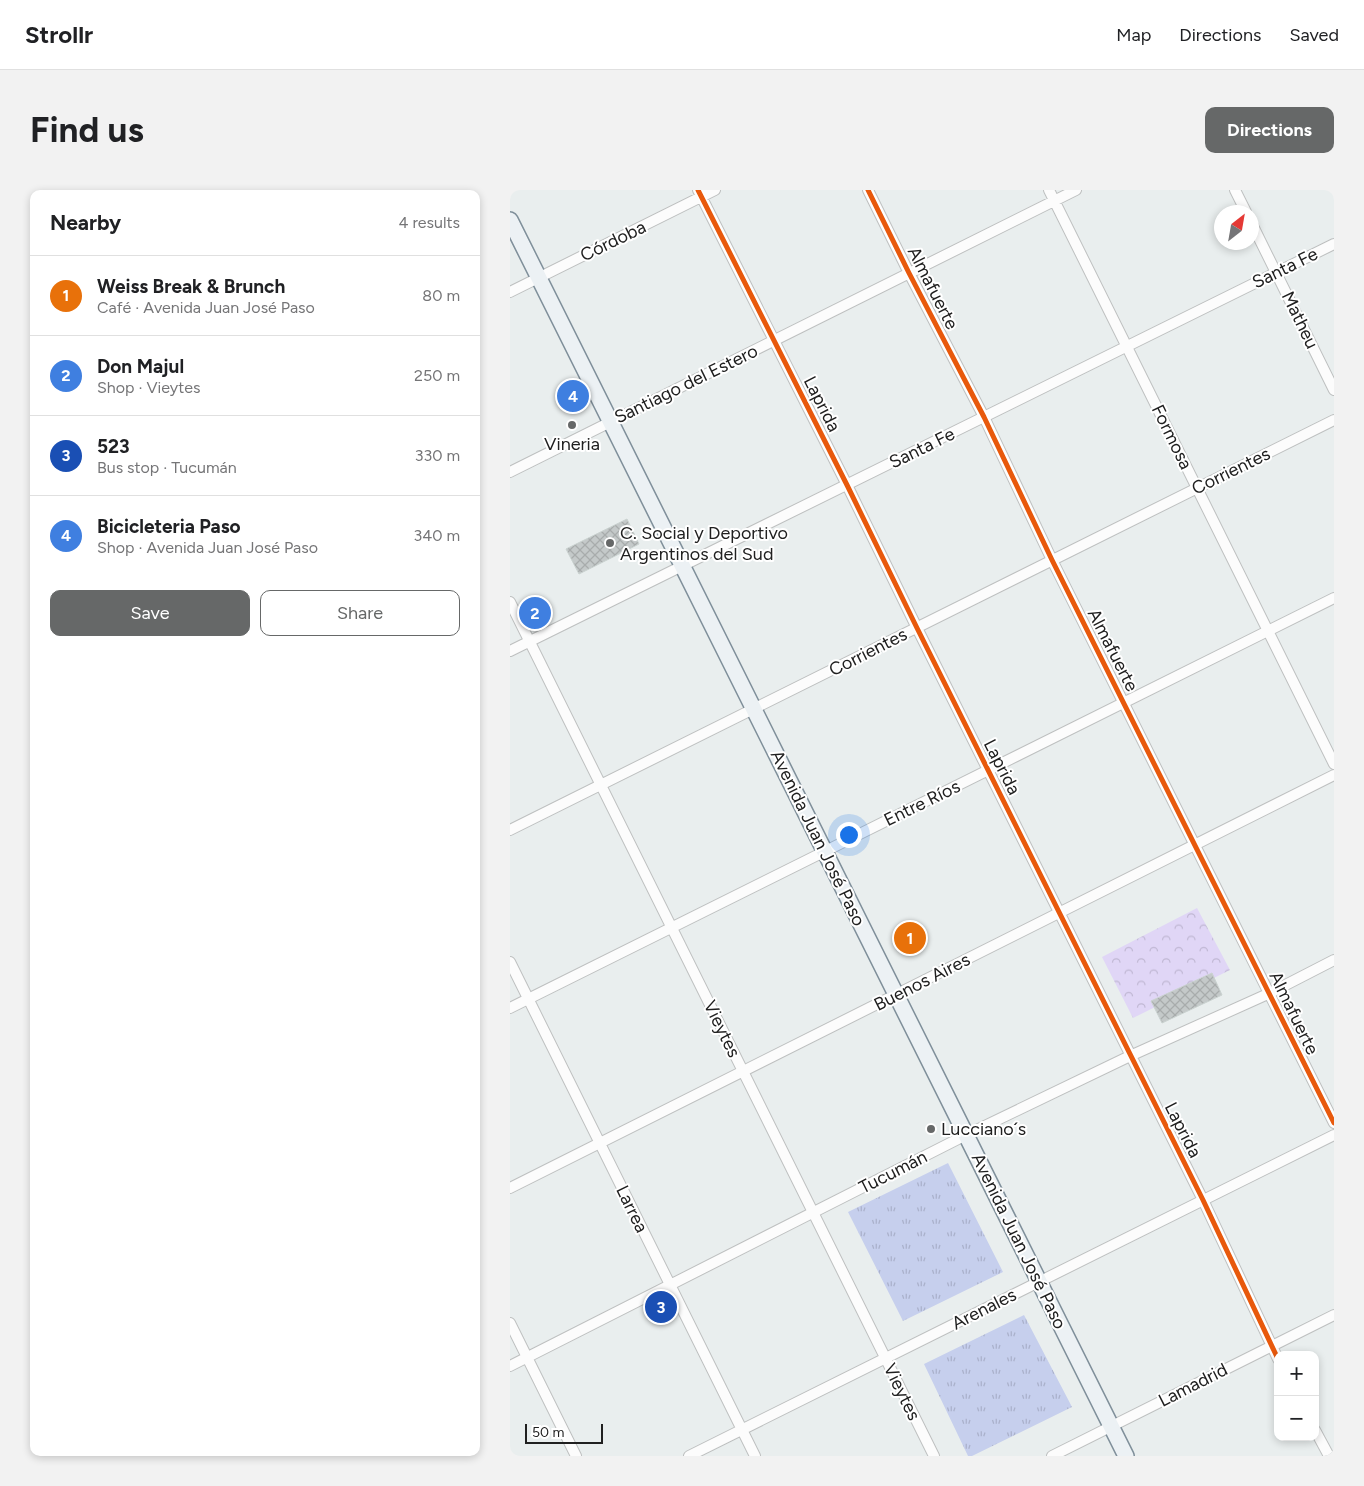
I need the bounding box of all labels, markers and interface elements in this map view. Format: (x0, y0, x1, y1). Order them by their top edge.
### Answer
text: Strollr (25, 20, 93, 49)
text: Map (1116, 24, 1151, 46)
text: Directions (1179, 24, 1261, 46)
text: Saved (1289, 24, 1339, 46)
button: Directions (1205, 107, 1334, 153)
text: Find us (30, 109, 144, 151)
north arrow (1214, 205, 1259, 250)
text: Nearby (50, 210, 121, 235)
text: 4 results (399, 213, 460, 232)
street label: Córdoba (577, 216, 649, 266)
street label: Almafuerte (903, 243, 963, 333)
street label: Santa Fe (1249, 243, 1321, 293)
text: Weiss Break & Brunch (97, 275, 285, 298)
text: 1 (63, 286, 69, 305)
text: 80 m (422, 286, 460, 305)
street label: Matheu (1277, 288, 1323, 352)
text: Café · Avenida Juan José Paso (97, 298, 315, 317)
street label: Santiago del Estero (611, 340, 761, 428)
text: Don Majul (97, 355, 184, 378)
text: 2 (61, 366, 71, 385)
text: 250 m (414, 366, 460, 385)
street label: Laprida (799, 373, 845, 435)
pin: 4 (557, 377, 589, 415)
text: Shop · Vieytes (97, 378, 200, 397)
street label: Formosa (1147, 401, 1197, 473)
marker: Vineria (566, 419, 578, 431)
street label: Santa Fe (886, 423, 958, 473)
place label: Vineria (544, 433, 600, 455)
text: 523 (97, 435, 130, 458)
street label: Corrientes (1188, 443, 1274, 499)
text: 3 (62, 446, 70, 465)
text: 330 m (415, 446, 460, 465)
text: Bus stop · Tucumán (97, 458, 237, 477)
text: Bicicleteria Paso (97, 515, 241, 538)
place label: C. Social y Deportivo Argentinos del Sud (620, 522, 788, 565)
text: 4 (61, 526, 71, 545)
text: 340 m (414, 526, 460, 545)
marker: C. Social y Deportivo Argentinos del Sud (604, 537, 616, 549)
text: Shop · Avenida Juan José Paso (97, 538, 318, 557)
button: Save (50, 590, 250, 636)
button: Share (260, 590, 460, 636)
pin: 2 (519, 594, 551, 632)
street label: Almafuerte (1083, 605, 1143, 695)
street label: Corrientes (825, 623, 911, 681)
street label: Laprida (979, 736, 1025, 798)
street label: Avenida Juan José Paso (766, 746, 870, 930)
street label: Entre Ríos (880, 775, 964, 831)
your location (836, 822, 862, 848)
pin: 1 (894, 919, 926, 957)
street label: Buenos Aires (870, 948, 974, 1016)
street label: Almafuerte (1264, 968, 1324, 1058)
street label: Vieytes (699, 997, 745, 1061)
street label: Laprida (1160, 1099, 1206, 1161)
place label: Lucciano´s (941, 1118, 1026, 1140)
marker: Lucciano´s (925, 1123, 937, 1135)
street label: Tucumán (855, 1146, 931, 1198)
street label: Avenida Juan José Paso (967, 1149, 1071, 1333)
street label: Larrea (611, 1182, 653, 1236)
street label: Arenales (948, 1283, 1020, 1335)
pin: 3 (645, 1288, 677, 1326)
map controls (1274, 1351, 1319, 1441)
button: + (1274, 1351, 1319, 1396)
street label: Lamadrid (1155, 1358, 1231, 1412)
street label: Vieytes (879, 1360, 925, 1424)
button: − (1274, 1396, 1319, 1441)
scale bar (525, 1421, 602, 1444)
text: 50 m (532, 1424, 564, 1441)

